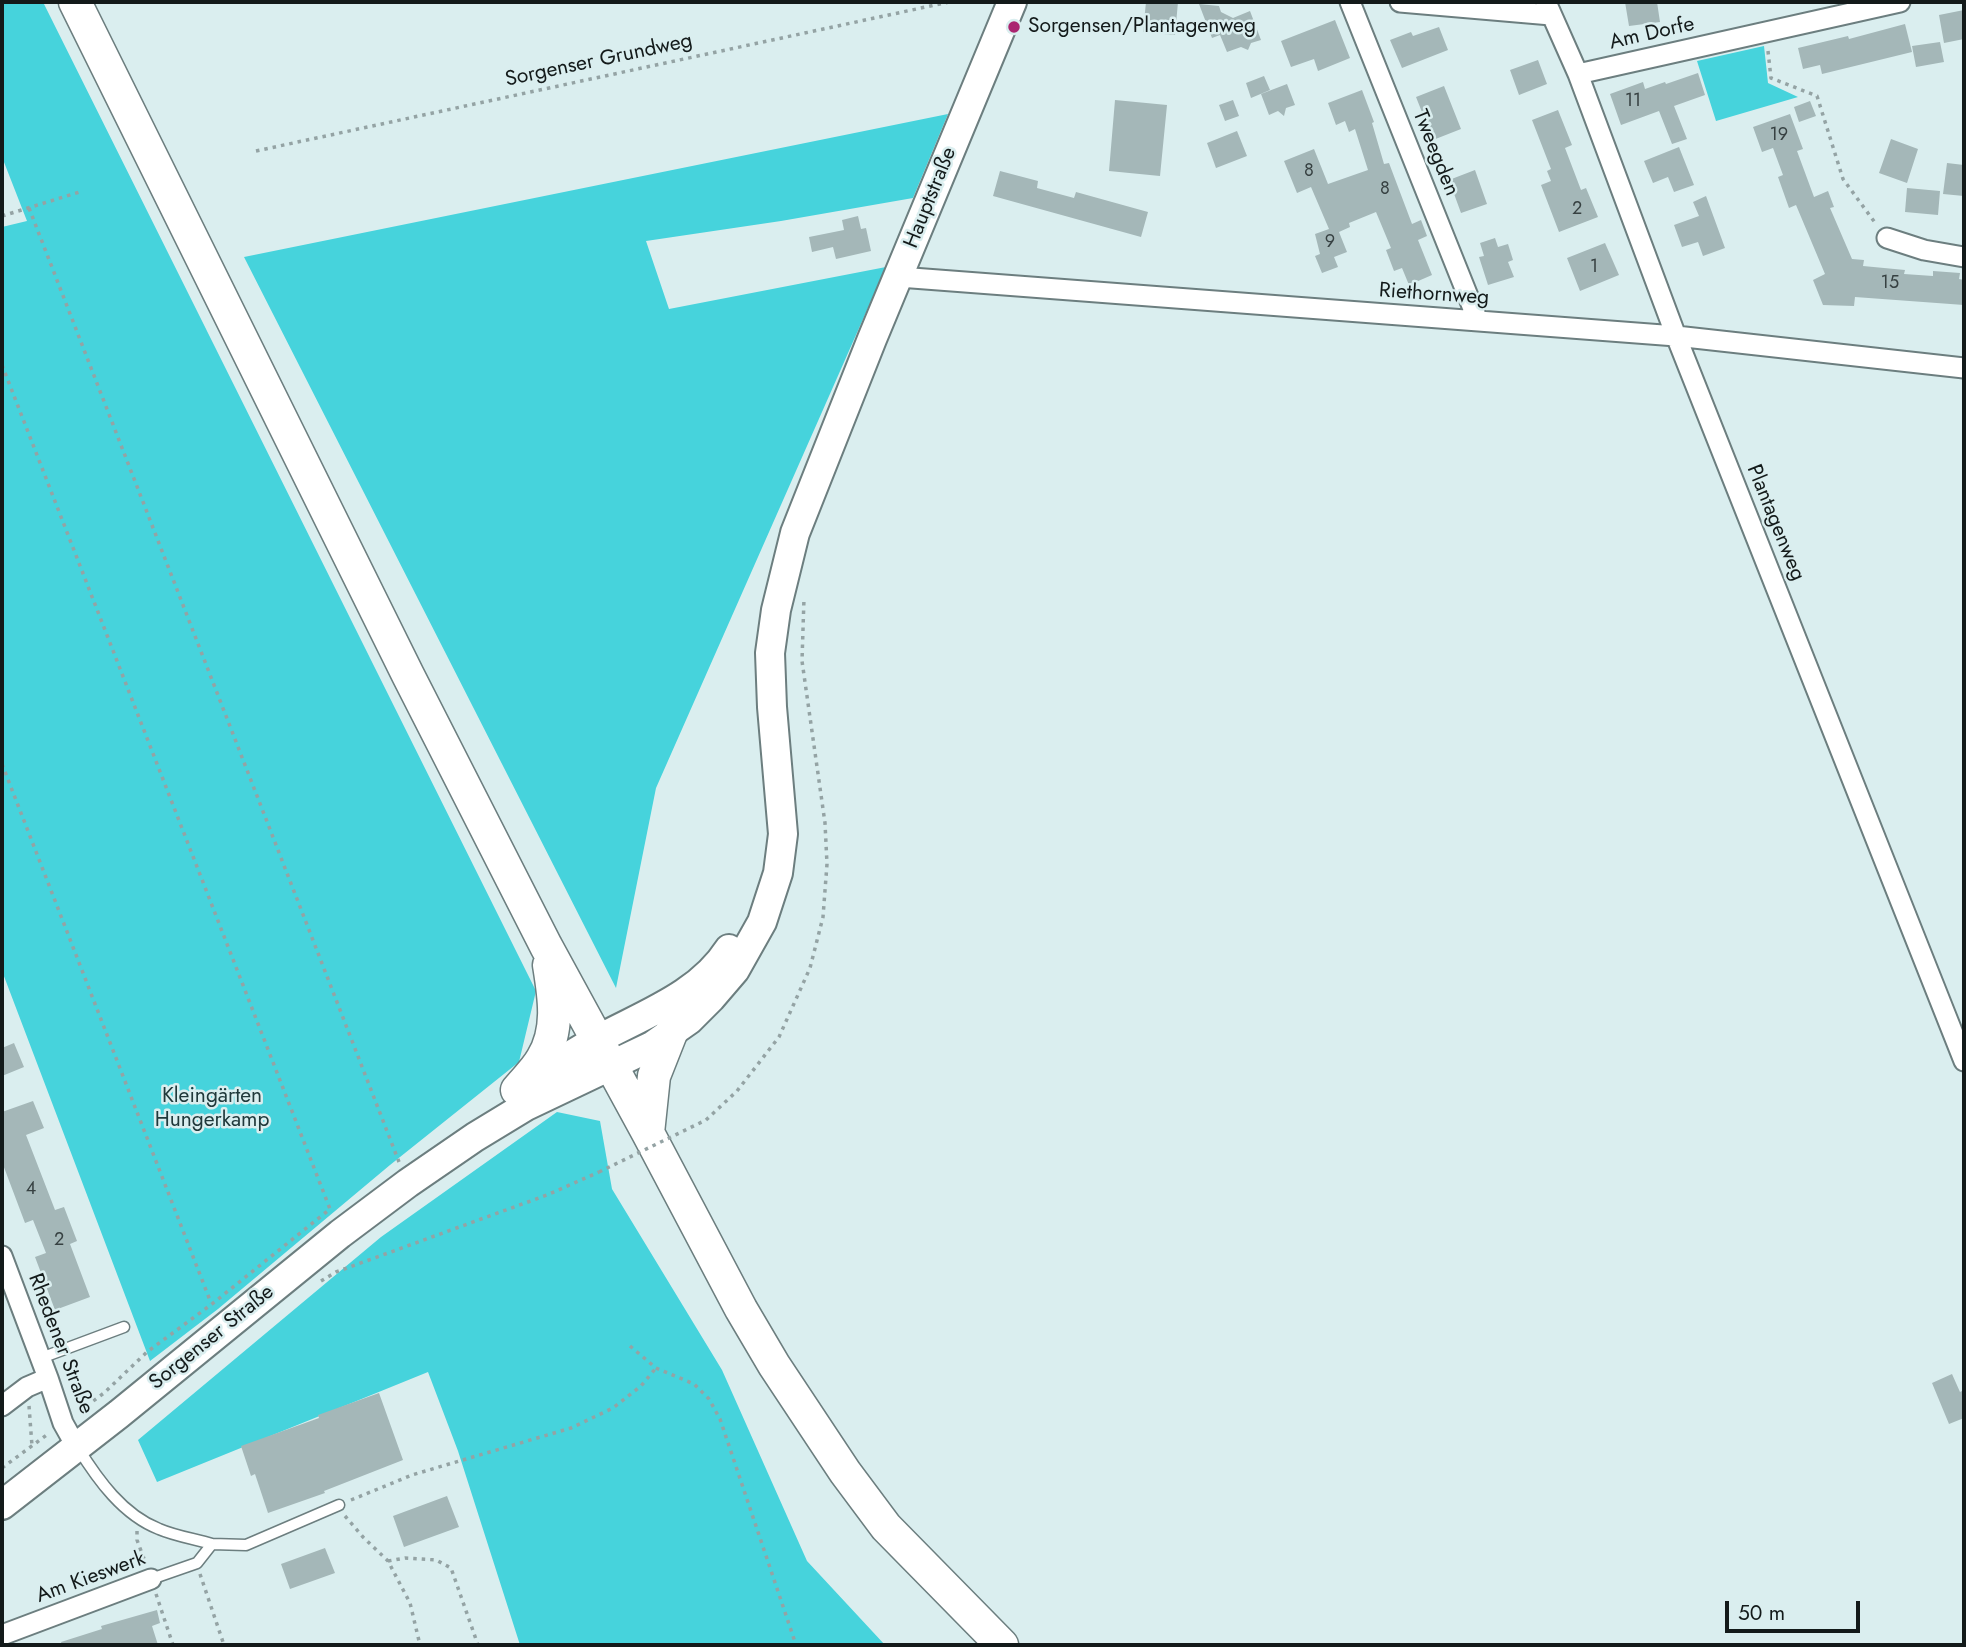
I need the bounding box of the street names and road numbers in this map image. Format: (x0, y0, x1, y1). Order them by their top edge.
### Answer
street label: Am Dorfe (1607, 12, 1697, 56)
street label: Sorgenser Grundweg (503, 29, 695, 93)
street label: Tweegden (1406, 106, 1464, 200)
street label: Hauptstraße (899, 144, 963, 252)
street label: Riethornweg (1378, 279, 1490, 311)
street label: Plantagenweg (1740, 461, 1810, 585)
street label: Rhedener Straße (22, 1270, 98, 1418)
street label: Sorgenser Straße (145, 1280, 279, 1396)
street label: Am Kieswerk (33, 1547, 149, 1609)

